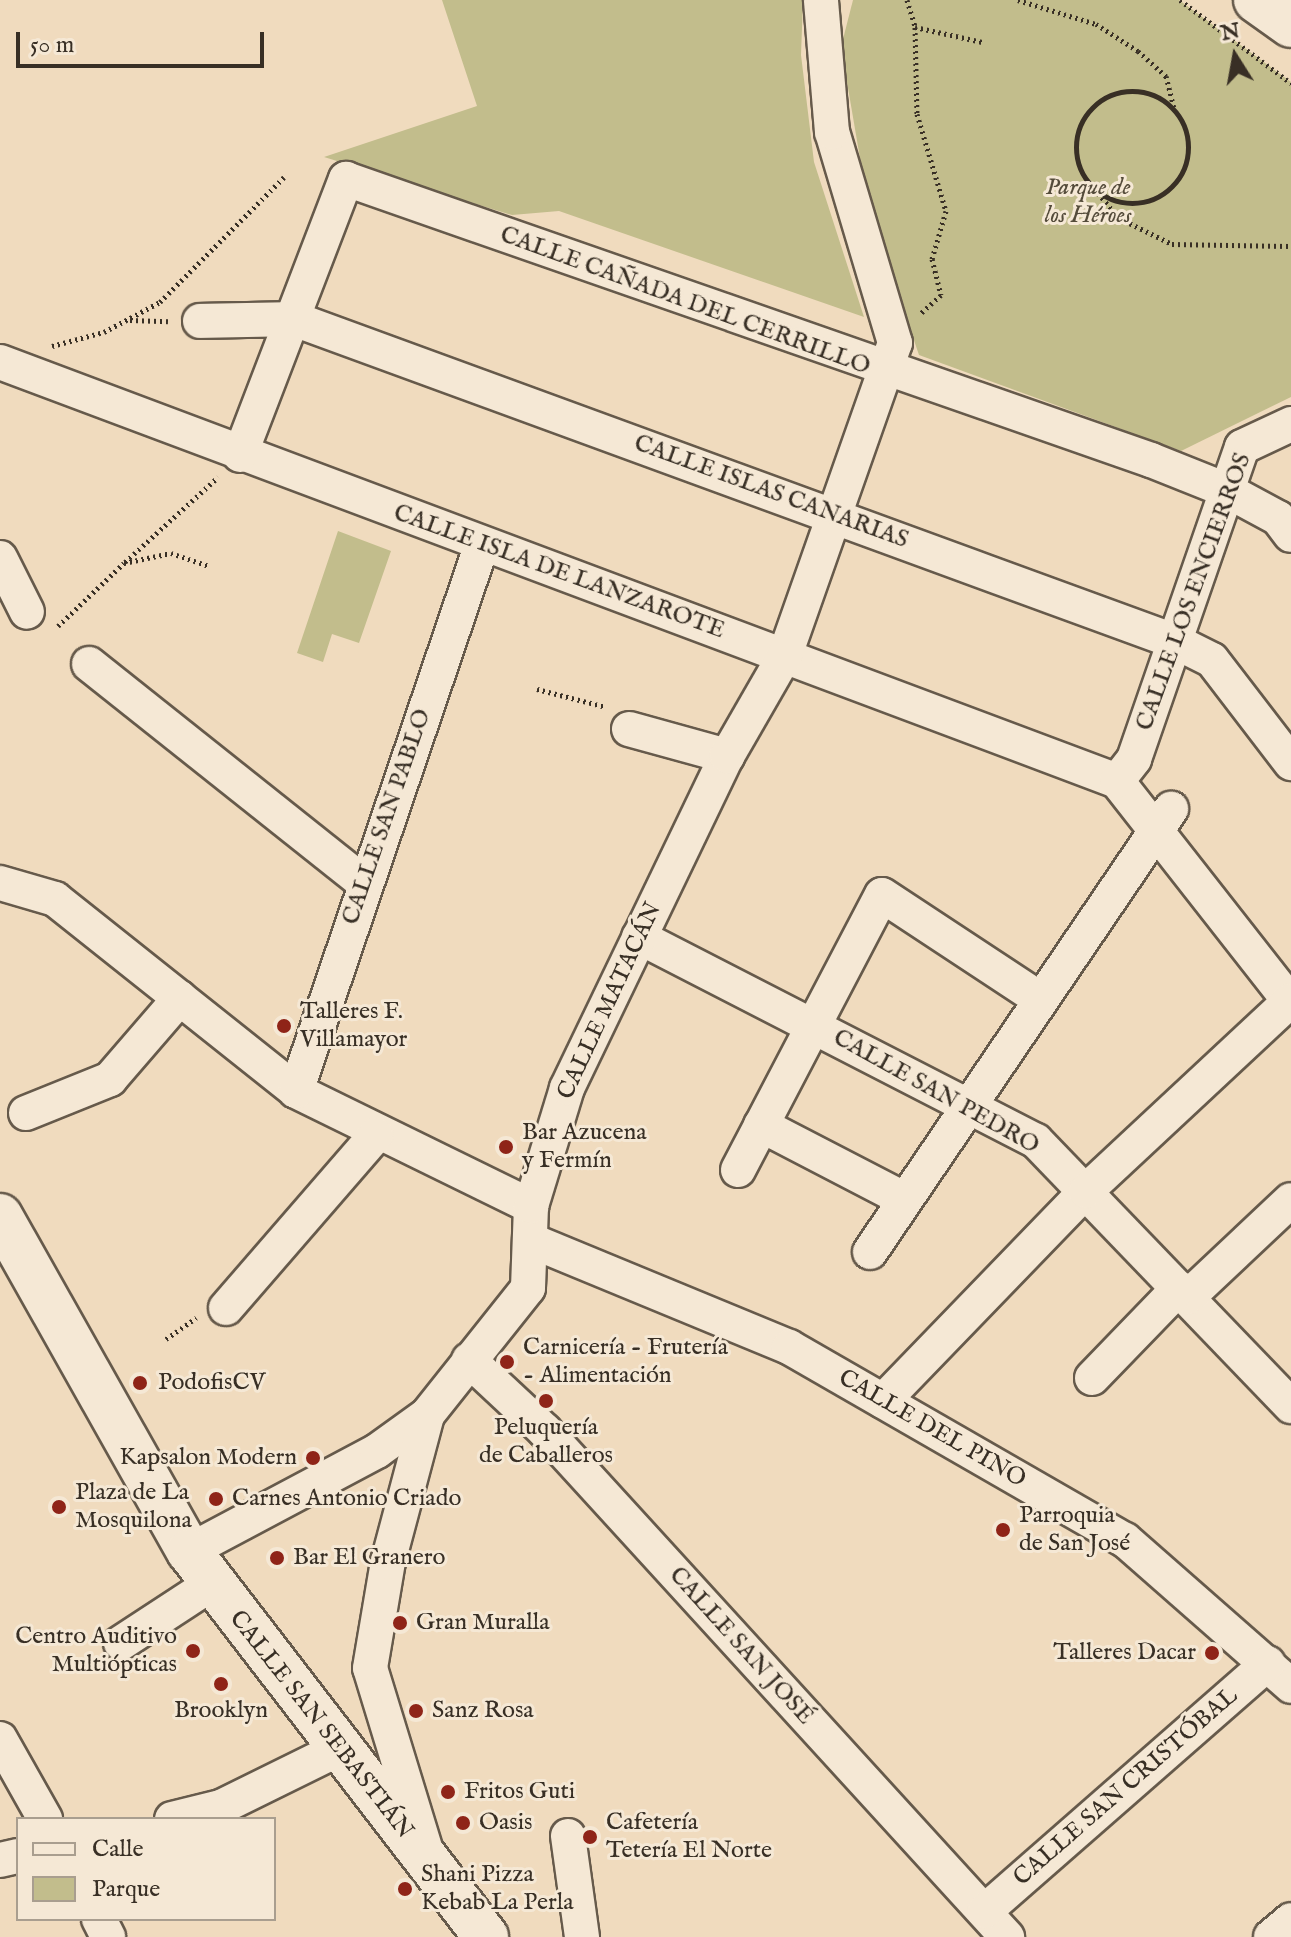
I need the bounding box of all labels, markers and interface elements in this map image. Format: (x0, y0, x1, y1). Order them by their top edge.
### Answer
scale bar (20, 16, 268, 66)
north arrow (1195, 16, 1275, 96)
text: N (1218, 17, 1242, 48)
text: 50 m (30, 30, 74, 61)
park label: Parque de los Héroes (1045, 174, 1131, 230)
street label: CALLE CAÑADA DEL CERRILLO (496, 221, 874, 381)
street label: CALLE ISLAS CANARIAS (630, 429, 912, 555)
street label: CALLE LOS ENCIERROS (1130, 449, 1258, 735)
street label: CALLE ISLA DE LANZAROTE (390, 499, 728, 645)
street label: CALLE SAN PABLO (337, 705, 437, 929)
street label: CALLE MATACÁN (552, 898, 668, 1104)
place label: Talleres F. Villamayor (300, 998, 407, 1054)
marker: Talleres F. Villamayor (275, 1017, 293, 1035)
street label: CALLE SAN PEDRO (828, 1023, 1044, 1161)
place label: Bar Azucena y Fermín (522, 1119, 647, 1175)
marker: Bar Azucena y Fermín (497, 1138, 515, 1156)
place label: Carnicería - Frutería - Alimentación (523, 1334, 728, 1390)
marker: Carnicería - Frutería - Alimentación (498, 1353, 516, 1371)
street label: CALLE DEL PINO (833, 1364, 1031, 1494)
place label: PodofisCV (158, 1369, 265, 1397)
marker: PodofisCV (129, 1372, 151, 1394)
marker: Peluquería de Caballeros (537, 1392, 555, 1410)
place label: Peluquería de Caballeros (479, 1414, 613, 1470)
place label: Kapsalon Modern (119, 1444, 297, 1472)
marker: Kapsalon Modern (304, 1449, 322, 1467)
place label: Plaza de La Mosquilona (75, 1479, 192, 1535)
place label: Carnes Antonio Criado (232, 1485, 461, 1513)
marker: Carnes Antonio Criado (207, 1490, 225, 1508)
marker: Plaza de La Mosquilona (50, 1498, 68, 1516)
place label: Parroquia de San José (1019, 1502, 1130, 1558)
marker: Parroquia de San José (994, 1521, 1012, 1539)
place label: Bar El Granero (293, 1544, 446, 1572)
marker: Bar El Granero (268, 1549, 286, 1567)
street label: CALLE SAN JOSÉ (663, 1561, 819, 1731)
street label: CALLE SAN SEBASTIÁN (223, 1605, 419, 1845)
place label: Gran Muralla (416, 1609, 550, 1637)
marker: Gran Muralla (391, 1614, 409, 1632)
place label: Centro Auditivo Multiópticas (15, 1623, 177, 1679)
place label: Talleres Dacar (1053, 1639, 1196, 1667)
marker: Centro Auditivo Multiópticas (184, 1642, 202, 1660)
marker: Talleres Dacar (1203, 1644, 1221, 1662)
marker: Brooklyn (212, 1675, 230, 1693)
street label: CALLE SAN CRISTÓBAL (1008, 1682, 1244, 1892)
place label: Brooklyn (174, 1697, 268, 1725)
place label: Sanz Rosa (432, 1697, 534, 1725)
marker: Sanz Rosa (407, 1702, 425, 1720)
place label: Fritos Guti (464, 1778, 575, 1806)
marker: Fritos Guti (439, 1783, 457, 1801)
place label: Oasis (479, 1809, 533, 1837)
place label: Cafetería Tetería El Norte (606, 1809, 772, 1865)
marker: Oasis (454, 1814, 472, 1832)
legend (16, 1817, 276, 1921)
marker: Cafetería Tetería El Norte (581, 1828, 599, 1846)
text: Calle (92, 1834, 144, 1865)
place label: Shani Pizza Kebab La Perla (421, 1861, 574, 1917)
text: Parque (92, 1874, 160, 1905)
marker: Shani Pizza Kebab La Perla (396, 1880, 414, 1898)

